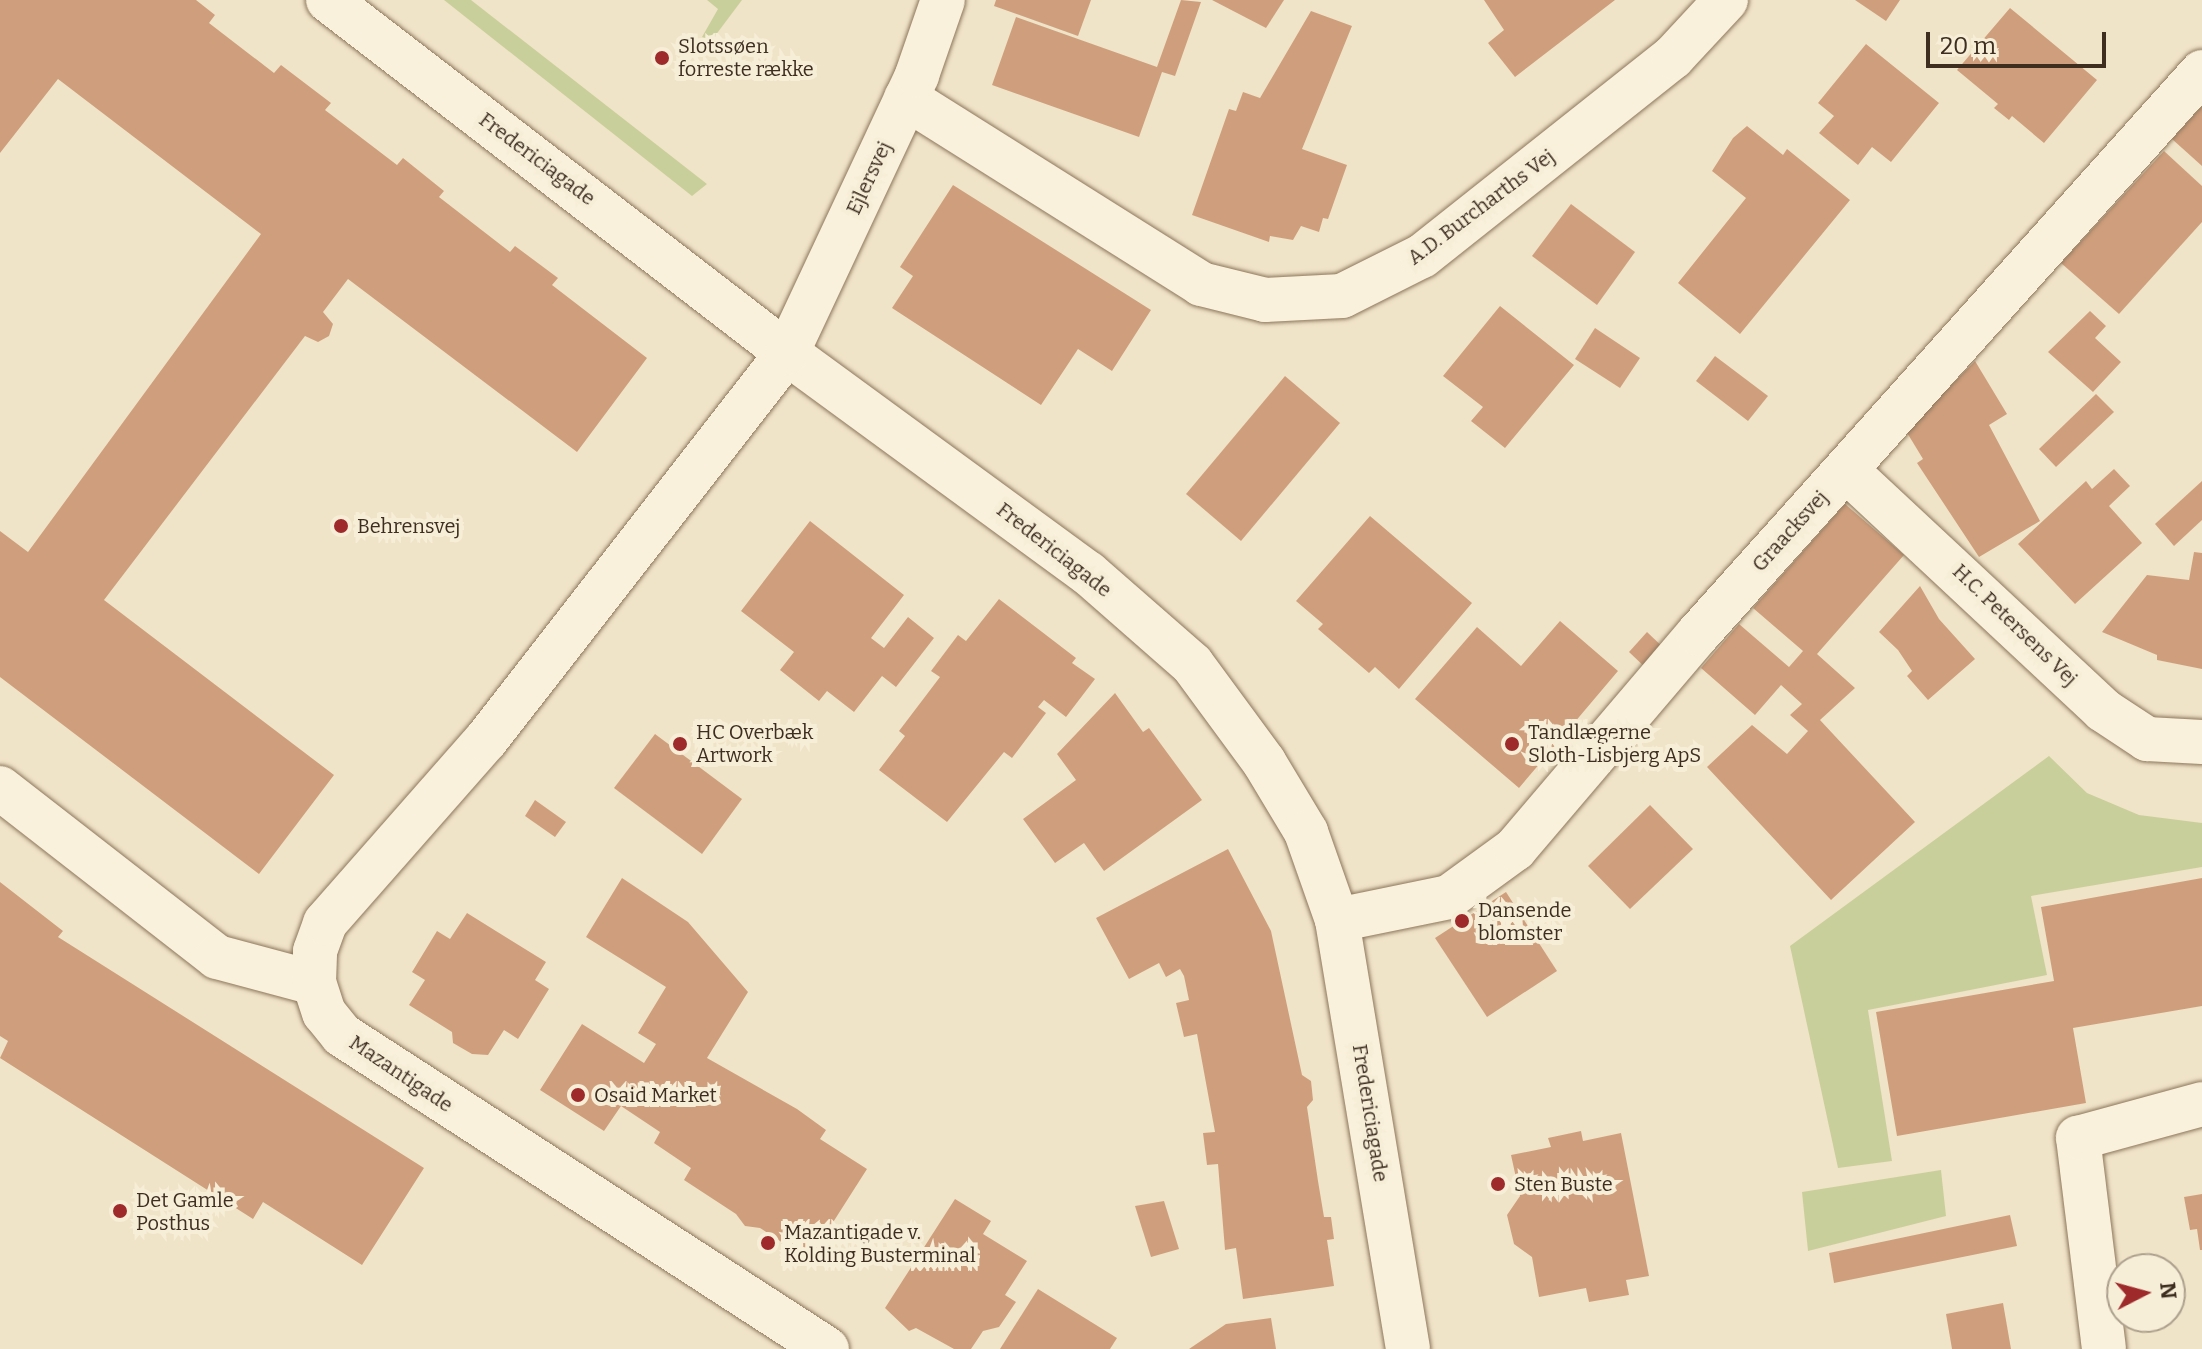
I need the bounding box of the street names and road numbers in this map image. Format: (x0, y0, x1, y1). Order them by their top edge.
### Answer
street label: Fredericiagade (474, 108, 600, 210)
street label: Ejlersvej (842, 138, 896, 218)
street label: A.D. Burcharths Vej (1403, 144, 1559, 270)
street label: Graacksvej (1747, 485, 1833, 577)
street label: Fredericiagade (992, 498, 1116, 602)
street label: H.C. Petersens Vej (1948, 559, 2082, 691)
street label: Mazantigade (345, 1031, 457, 1117)
street label: Fredericiagade (1347, 1043, 1393, 1183)

